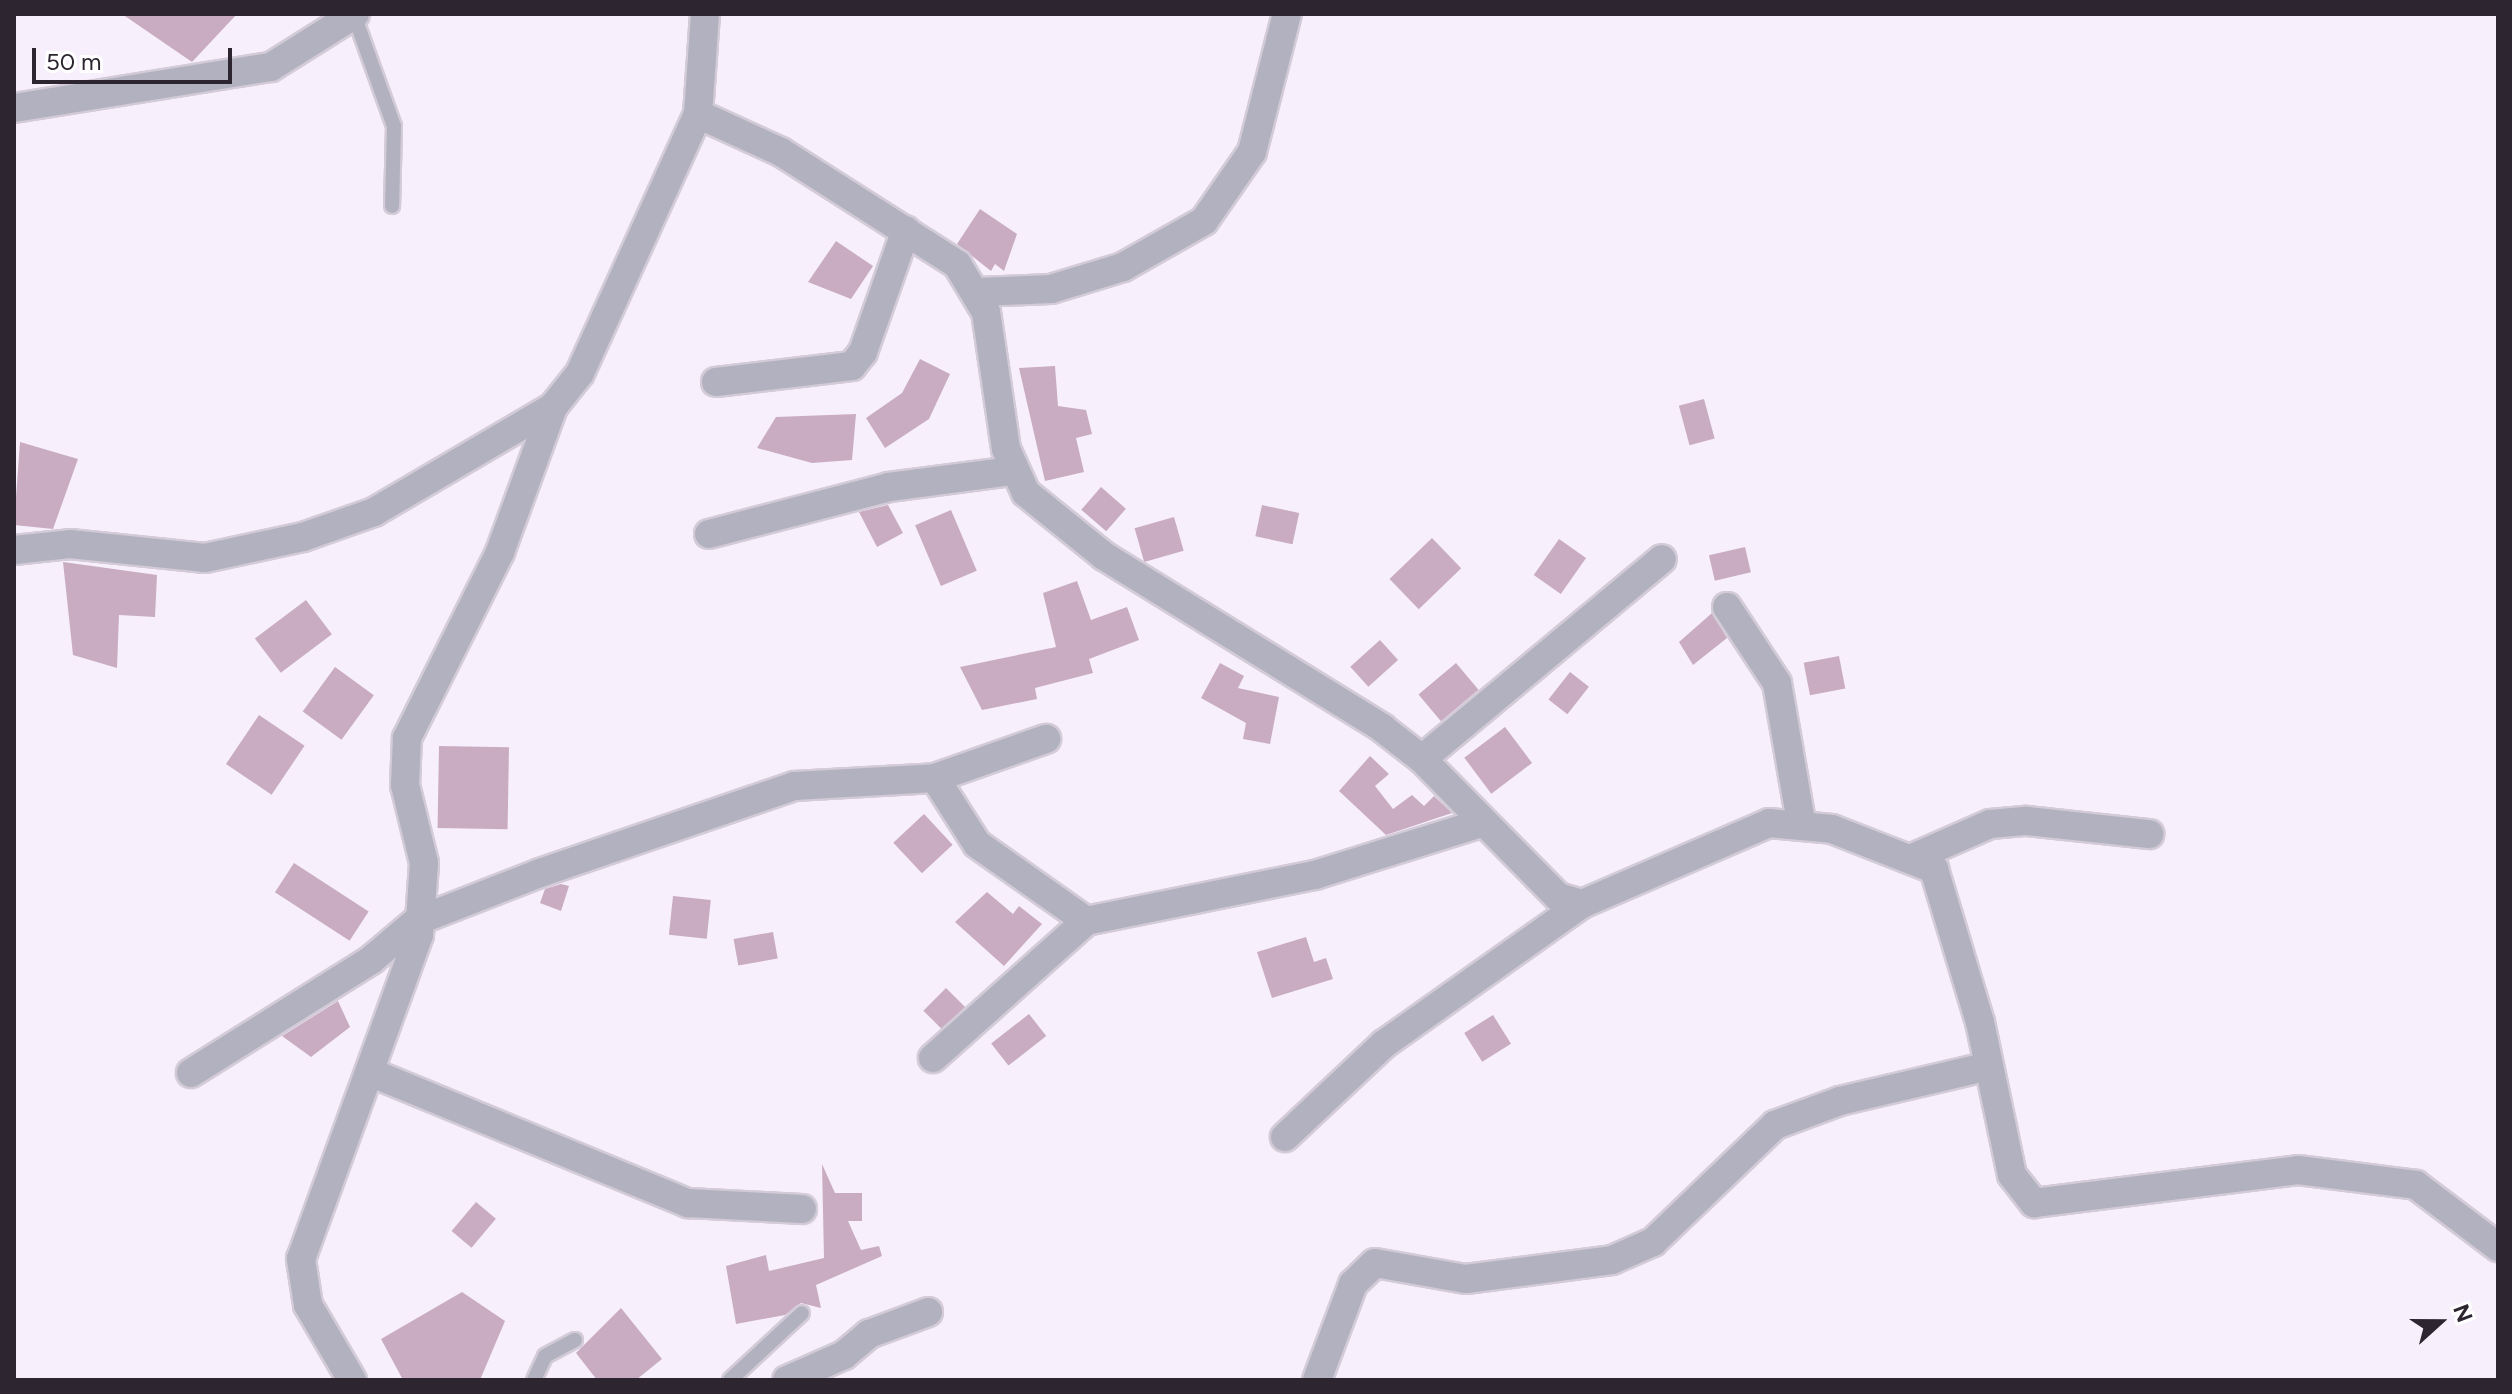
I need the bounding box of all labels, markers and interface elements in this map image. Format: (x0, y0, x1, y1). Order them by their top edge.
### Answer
scale bar (36, 32, 236, 82)
text: 50 m (46, 47, 102, 76)
north arrow (2400, 1282, 2480, 1362)
text: N (2447, 1300, 2479, 1326)

